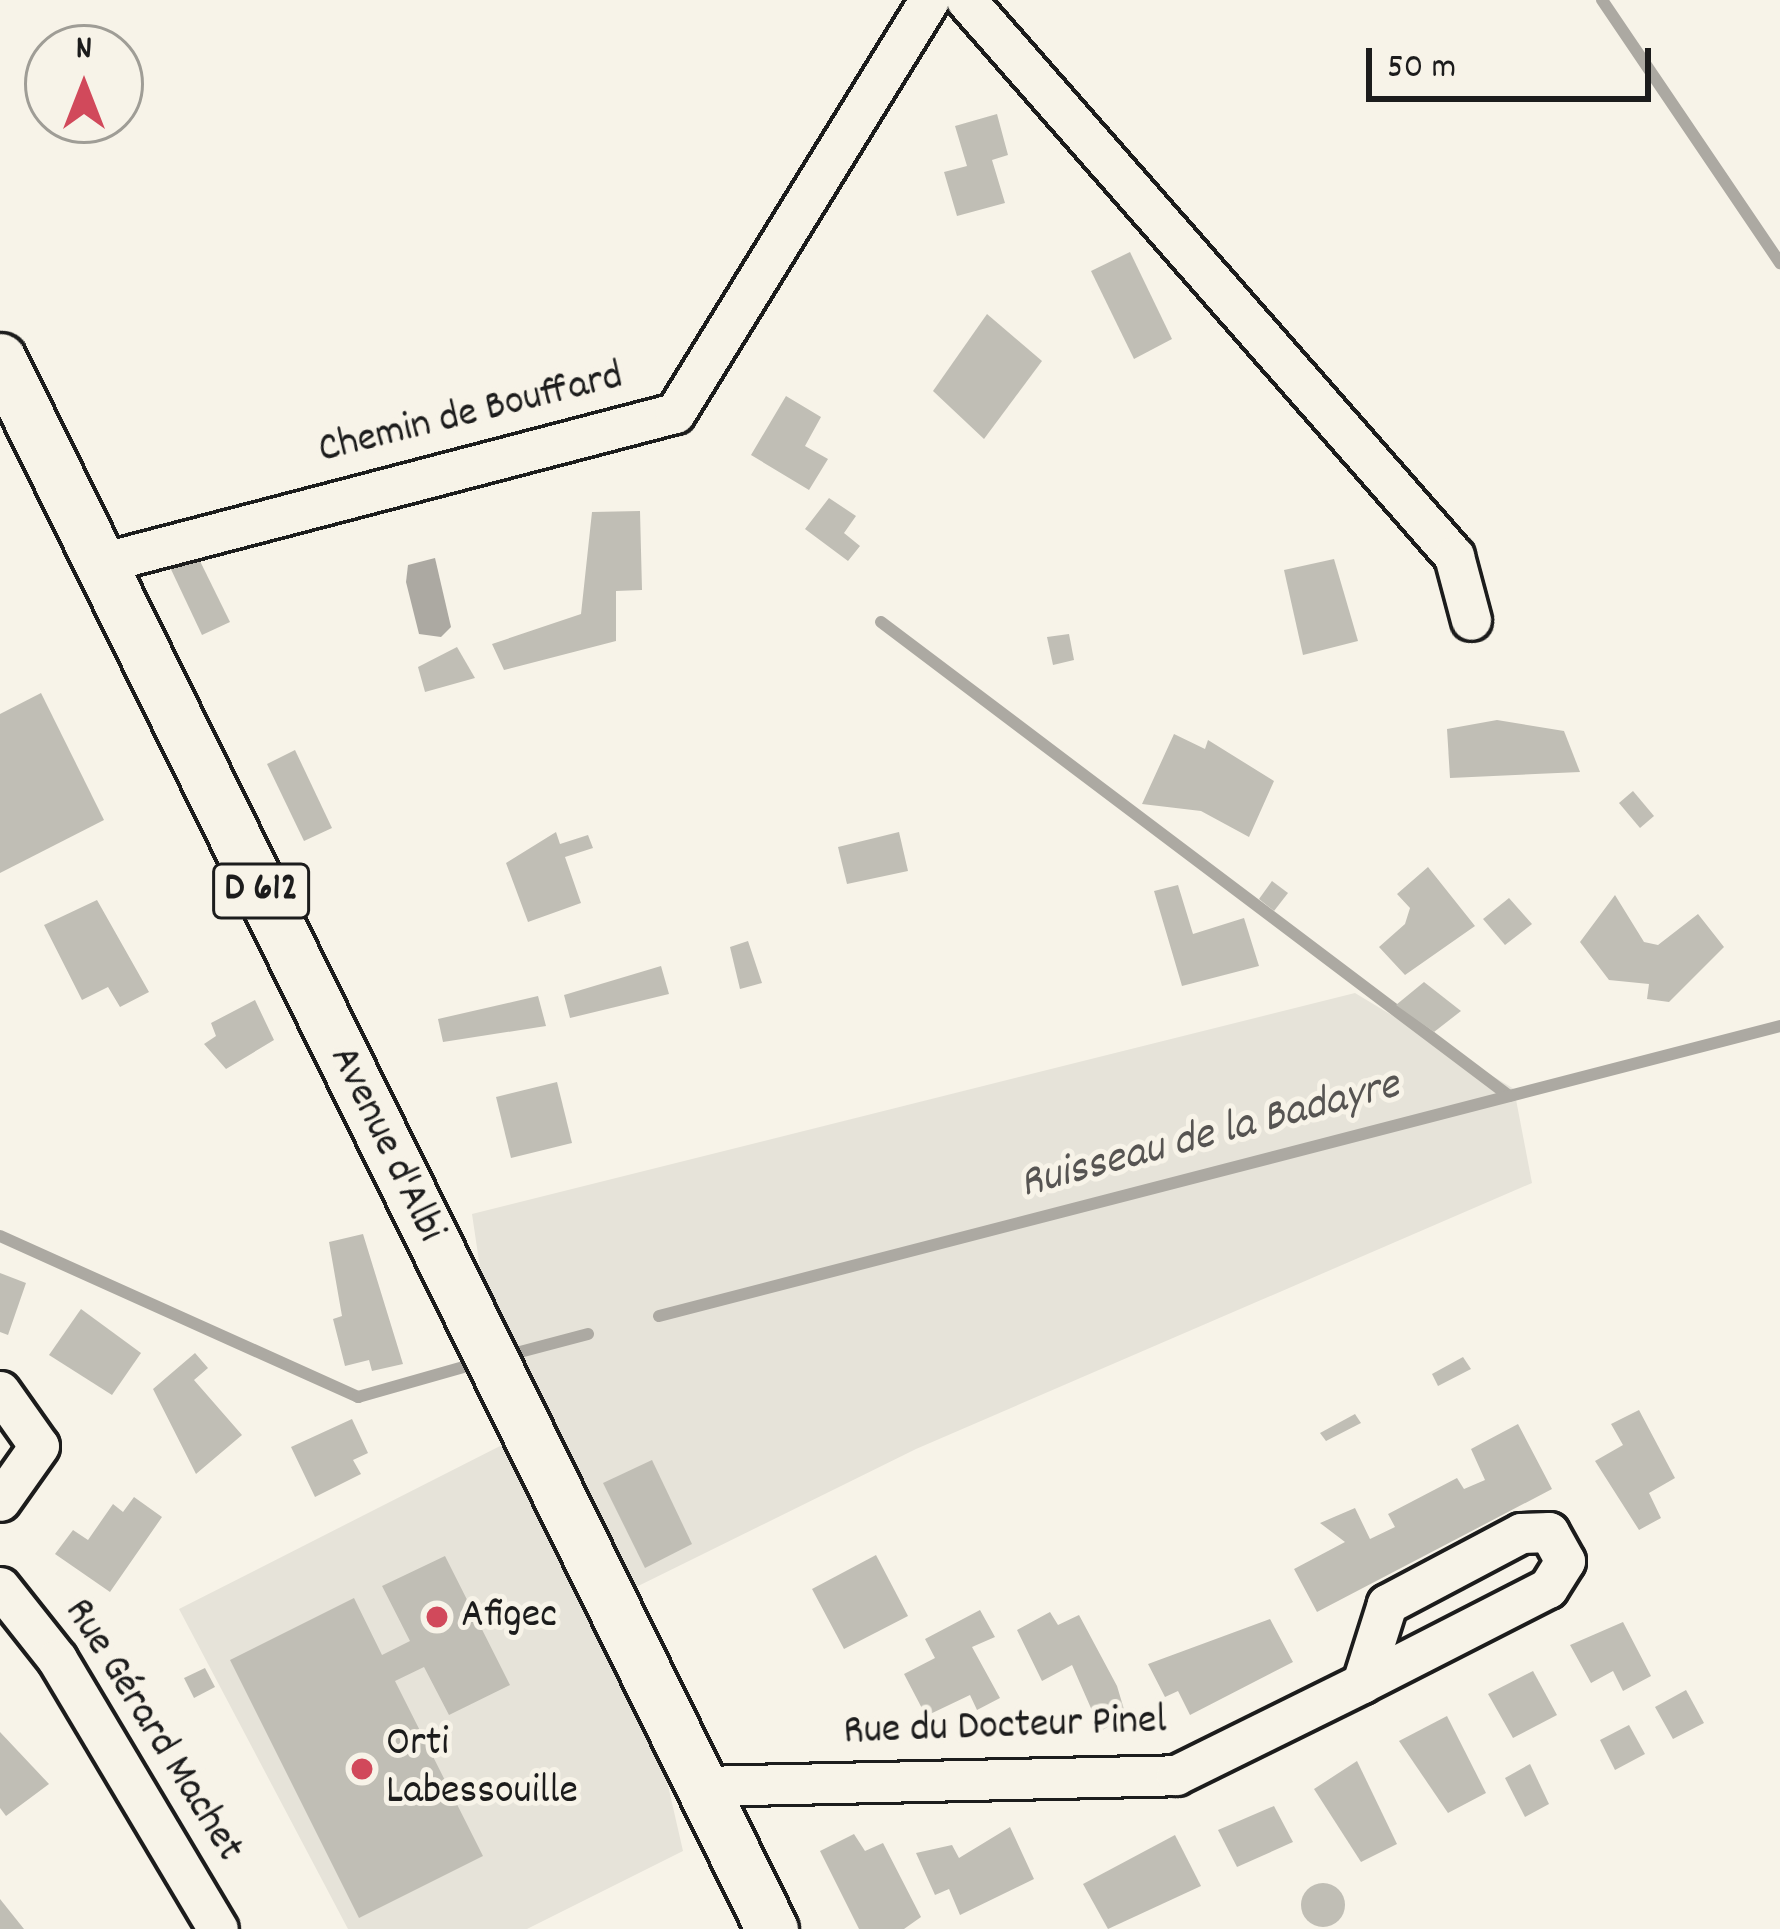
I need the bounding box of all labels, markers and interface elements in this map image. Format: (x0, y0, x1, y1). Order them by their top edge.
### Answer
north arrow (24, 24, 144, 144)
scale bar (1372, 24, 1657, 98)
text: N (76, 27, 92, 74)
text: 50 m (1387, 43, 1456, 95)
street label: Chemin de Bouffard (314, 353, 628, 477)
road number: D 612 (210, 858, 312, 924)
street label: Avenue d'Albi (316, 1039, 454, 1251)
water label: Ruisseau de la Badayre (1014, 1060, 1406, 1214)
street label: Rue Gérard Machet (51, 1590, 253, 1872)
place label: Afigec (461, 1592, 557, 1642)
marker: Afigec (424, 1604, 450, 1630)
street label: Rue du Docteur Pinel (843, 1697, 1167, 1759)
place label: Orti Labessouille (386, 1720, 578, 1818)
marker: Orti Labessouille (349, 1756, 375, 1782)

